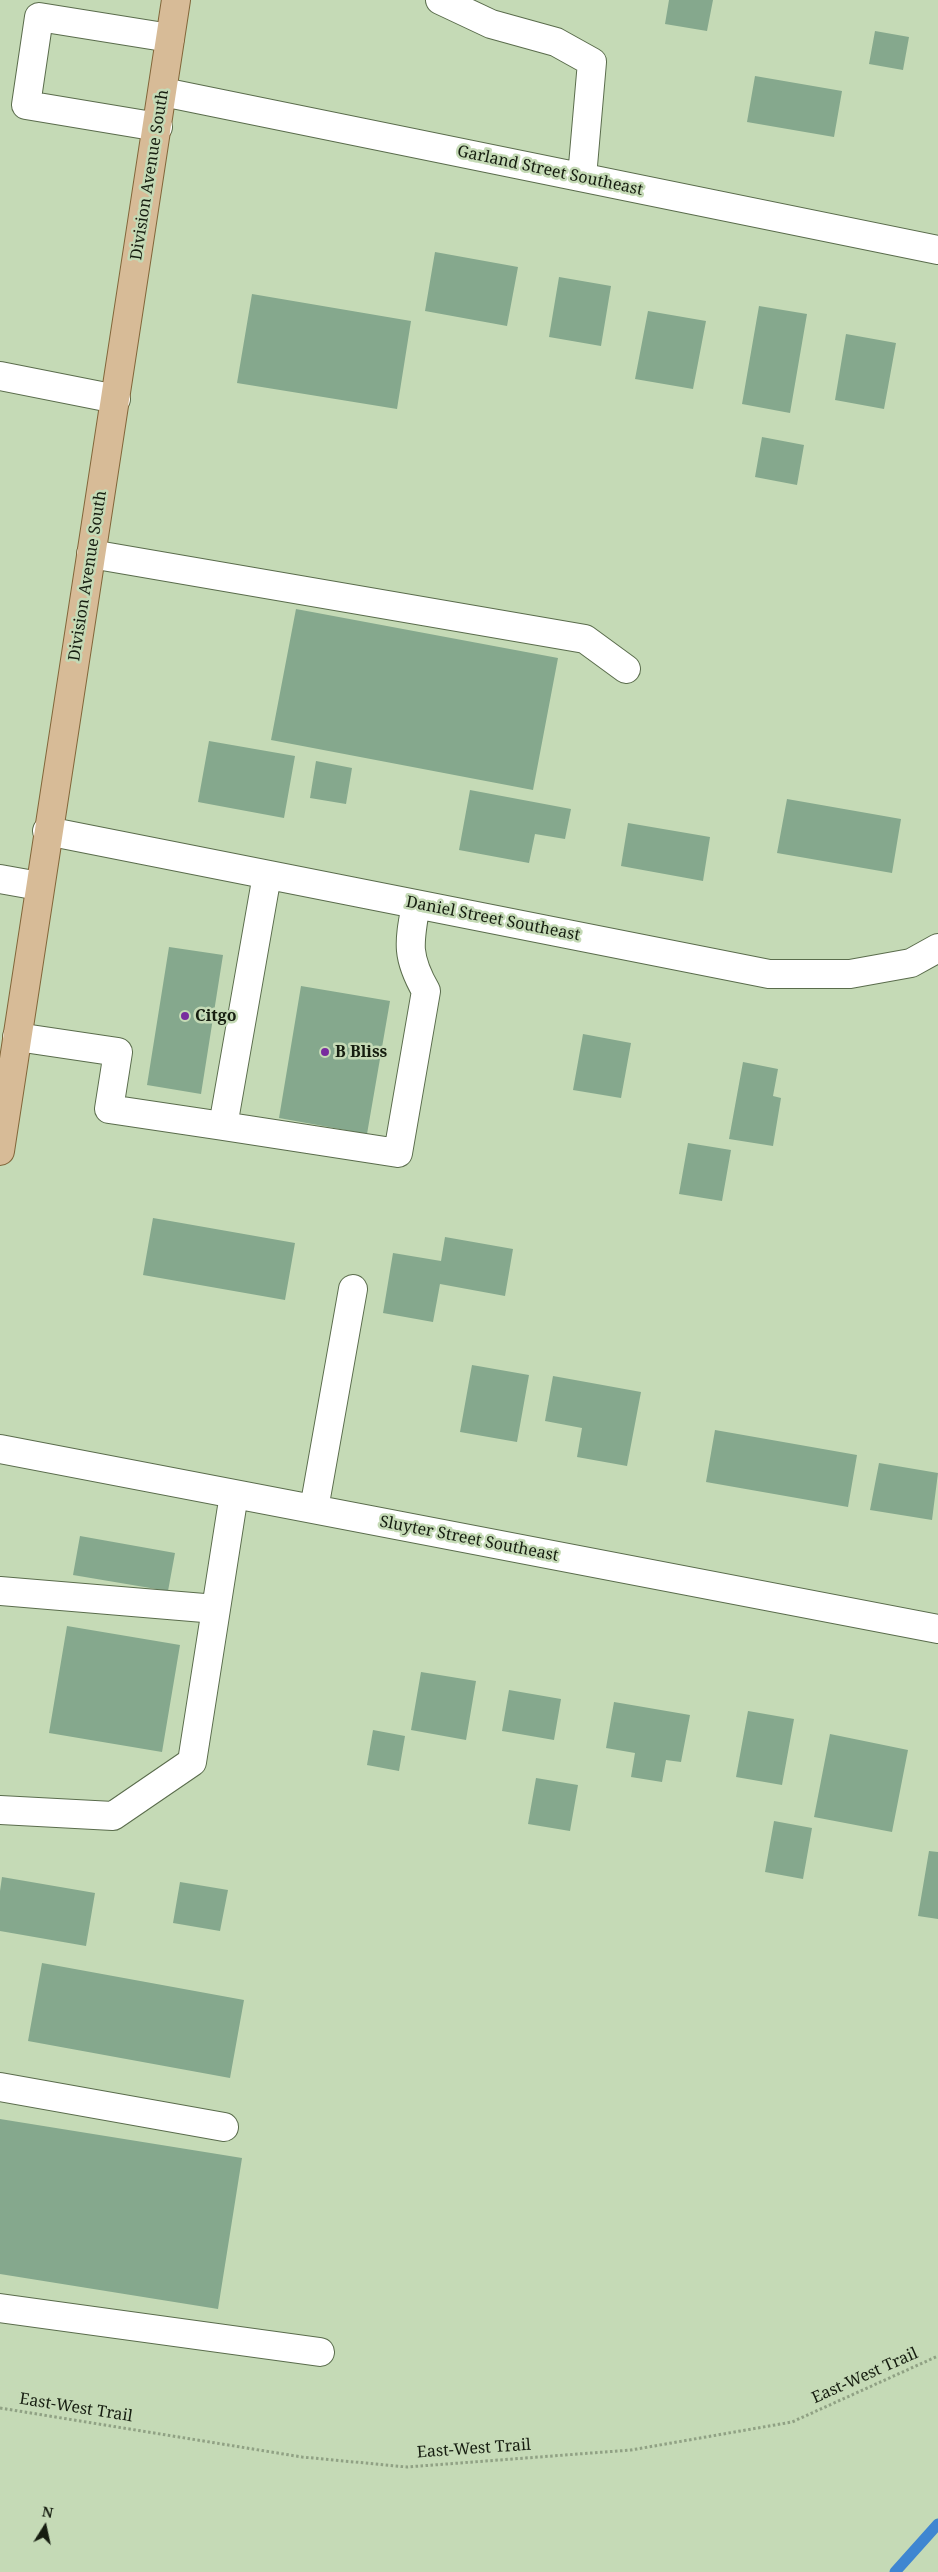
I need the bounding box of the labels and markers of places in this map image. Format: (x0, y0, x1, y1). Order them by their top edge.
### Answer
place label: Citgo (195, 1006, 237, 1026)
marker: Citgo (179, 1010, 191, 1022)
place label: B Bliss (335, 1042, 387, 1062)
marker: B Bliss (319, 1046, 331, 1058)

